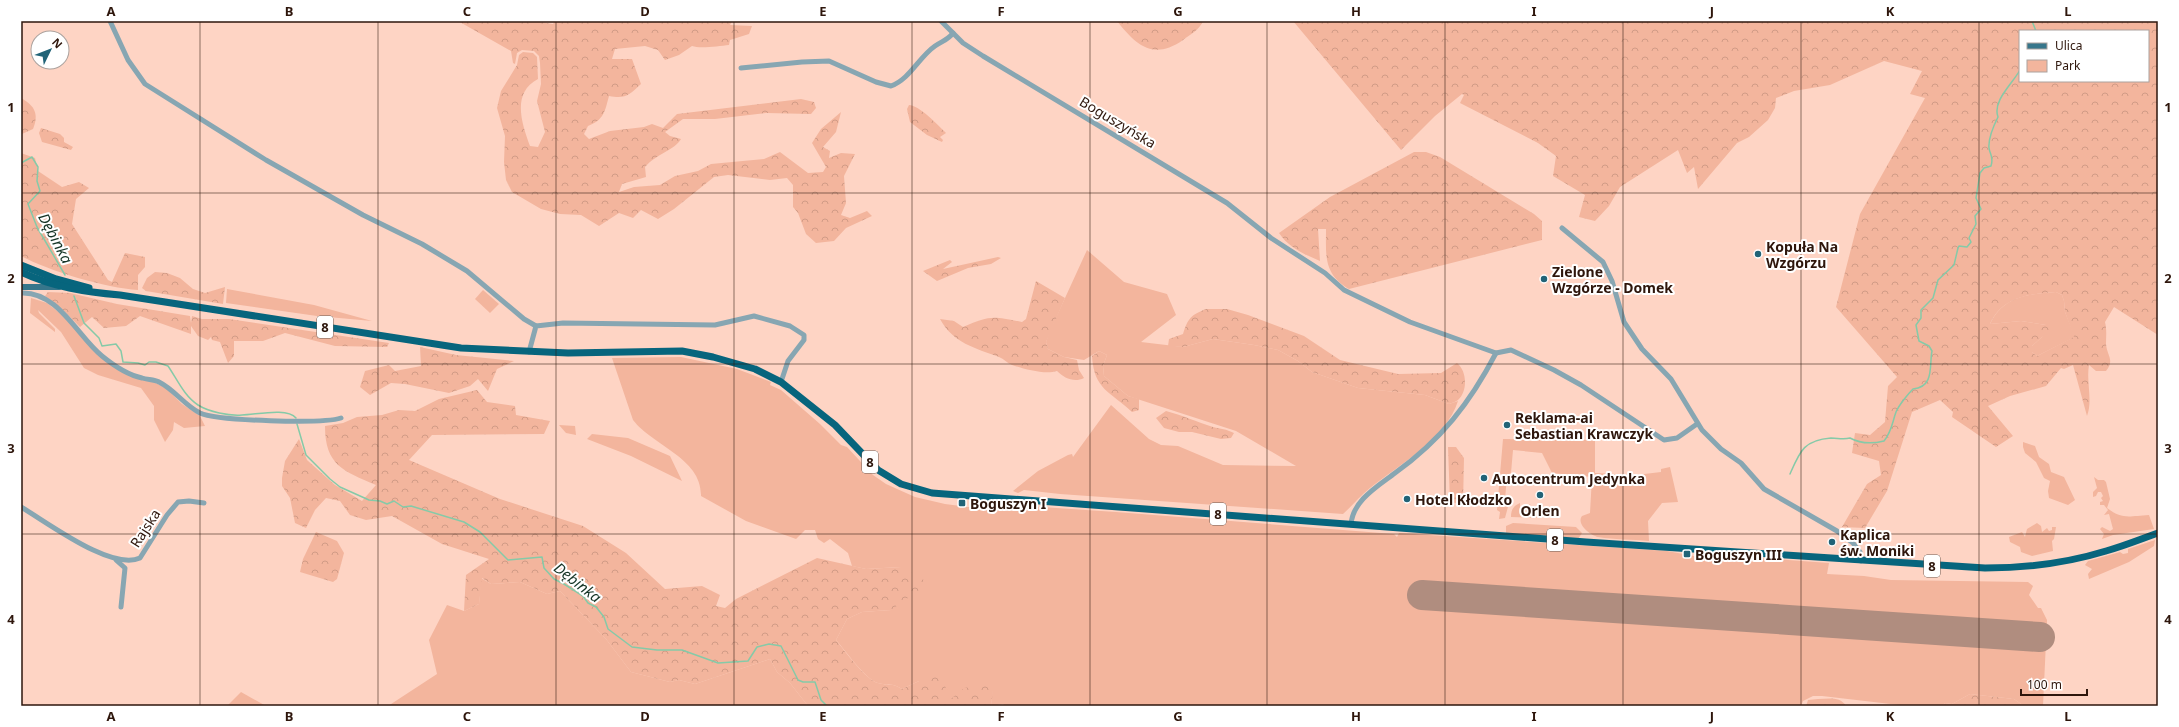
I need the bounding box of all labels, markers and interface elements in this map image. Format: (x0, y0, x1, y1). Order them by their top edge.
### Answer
text: A (107, 2, 116, 20)
text: B (285, 2, 293, 20)
text: C (463, 2, 471, 20)
text: D (640, 2, 650, 20)
text: E (819, 2, 827, 20)
text: F (997, 2, 1005, 20)
text: G (1173, 2, 1183, 20)
text: H (1351, 2, 1361, 20)
text: I (1531, 2, 1537, 20)
text: J (1709, 2, 1714, 20)
text: K (1886, 2, 1895, 20)
text: L (2064, 2, 2072, 20)
north arrow (30, 30, 70, 70)
legend (2019, 30, 2149, 82)
text: N (49, 34, 66, 51)
text: Ulica (2055, 37, 2082, 54)
text: Park (2055, 57, 2081, 74)
street label: Boguszyńska (1076, 92, 1160, 152)
text: 1 (7, 98, 15, 116)
text: 1 (2164, 98, 2172, 116)
water label: Dębinka (34, 209, 78, 267)
place label: Kopuła Na Wzgórzu (1766, 237, 1838, 272)
marker: Kopuła Na Wzgórzu (1753, 249, 1763, 259)
place label: Zielone Wzgórze - Domek (1552, 262, 1673, 297)
text: 2 (7, 269, 15, 287)
text: 2 (2164, 269, 2172, 287)
marker: Zielone Wzgórze - Domek (1539, 274, 1549, 284)
road number: 8 (317, 316, 333, 338)
place label: Reklama-ai Sebastian Krawczyk (1515, 408, 1653, 443)
marker: Reklama-ai Sebastian Krawczyk (1502, 420, 1512, 430)
text: 3 (7, 439, 15, 457)
text: 3 (2164, 439, 2172, 457)
road number: 8 (862, 451, 878, 473)
place label: Autocentrum Jedynka (1492, 469, 1645, 488)
marker: Autocentrum Jedynka (1479, 473, 1489, 483)
place label: Hotel Kłodzko (1415, 490, 1512, 509)
marker: Orlen (1535, 490, 1545, 500)
place label: Boguszyn I (970, 494, 1046, 513)
marker: Hotel Kłodzko (1402, 494, 1412, 504)
marker: Boguszyn I (957, 498, 967, 508)
place label: Orlen (1521, 501, 1559, 520)
road number: 8 (1210, 503, 1226, 525)
street label: Rajska (126, 505, 164, 551)
place label: Kaplica św. Moniki (1840, 525, 1914, 560)
road number: 8 (1547, 529, 1563, 551)
marker: Kaplica św. Moniki (1827, 537, 1837, 547)
place label: Boguszyn III (1695, 545, 1782, 564)
marker: Boguszyn III (1682, 549, 1692, 559)
road number: 8 (1924, 555, 1940, 577)
water label: Dębinka (550, 557, 606, 607)
text: 4 (7, 610, 15, 628)
text: 4 (2164, 610, 2172, 628)
scale bar (2021, 671, 2087, 697)
text: 100 m (2027, 676, 2062, 693)
text: A (107, 707, 116, 725)
text: B (285, 707, 293, 725)
text: C (463, 707, 471, 725)
text: D (640, 707, 650, 725)
text: E (819, 707, 827, 725)
text: F (997, 707, 1005, 725)
text: G (1173, 707, 1183, 725)
text: H (1351, 707, 1361, 725)
text: I (1531, 707, 1537, 725)
text: J (1709, 707, 1714, 725)
text: K (1886, 707, 1895, 725)
text: L (2064, 707, 2072, 725)

